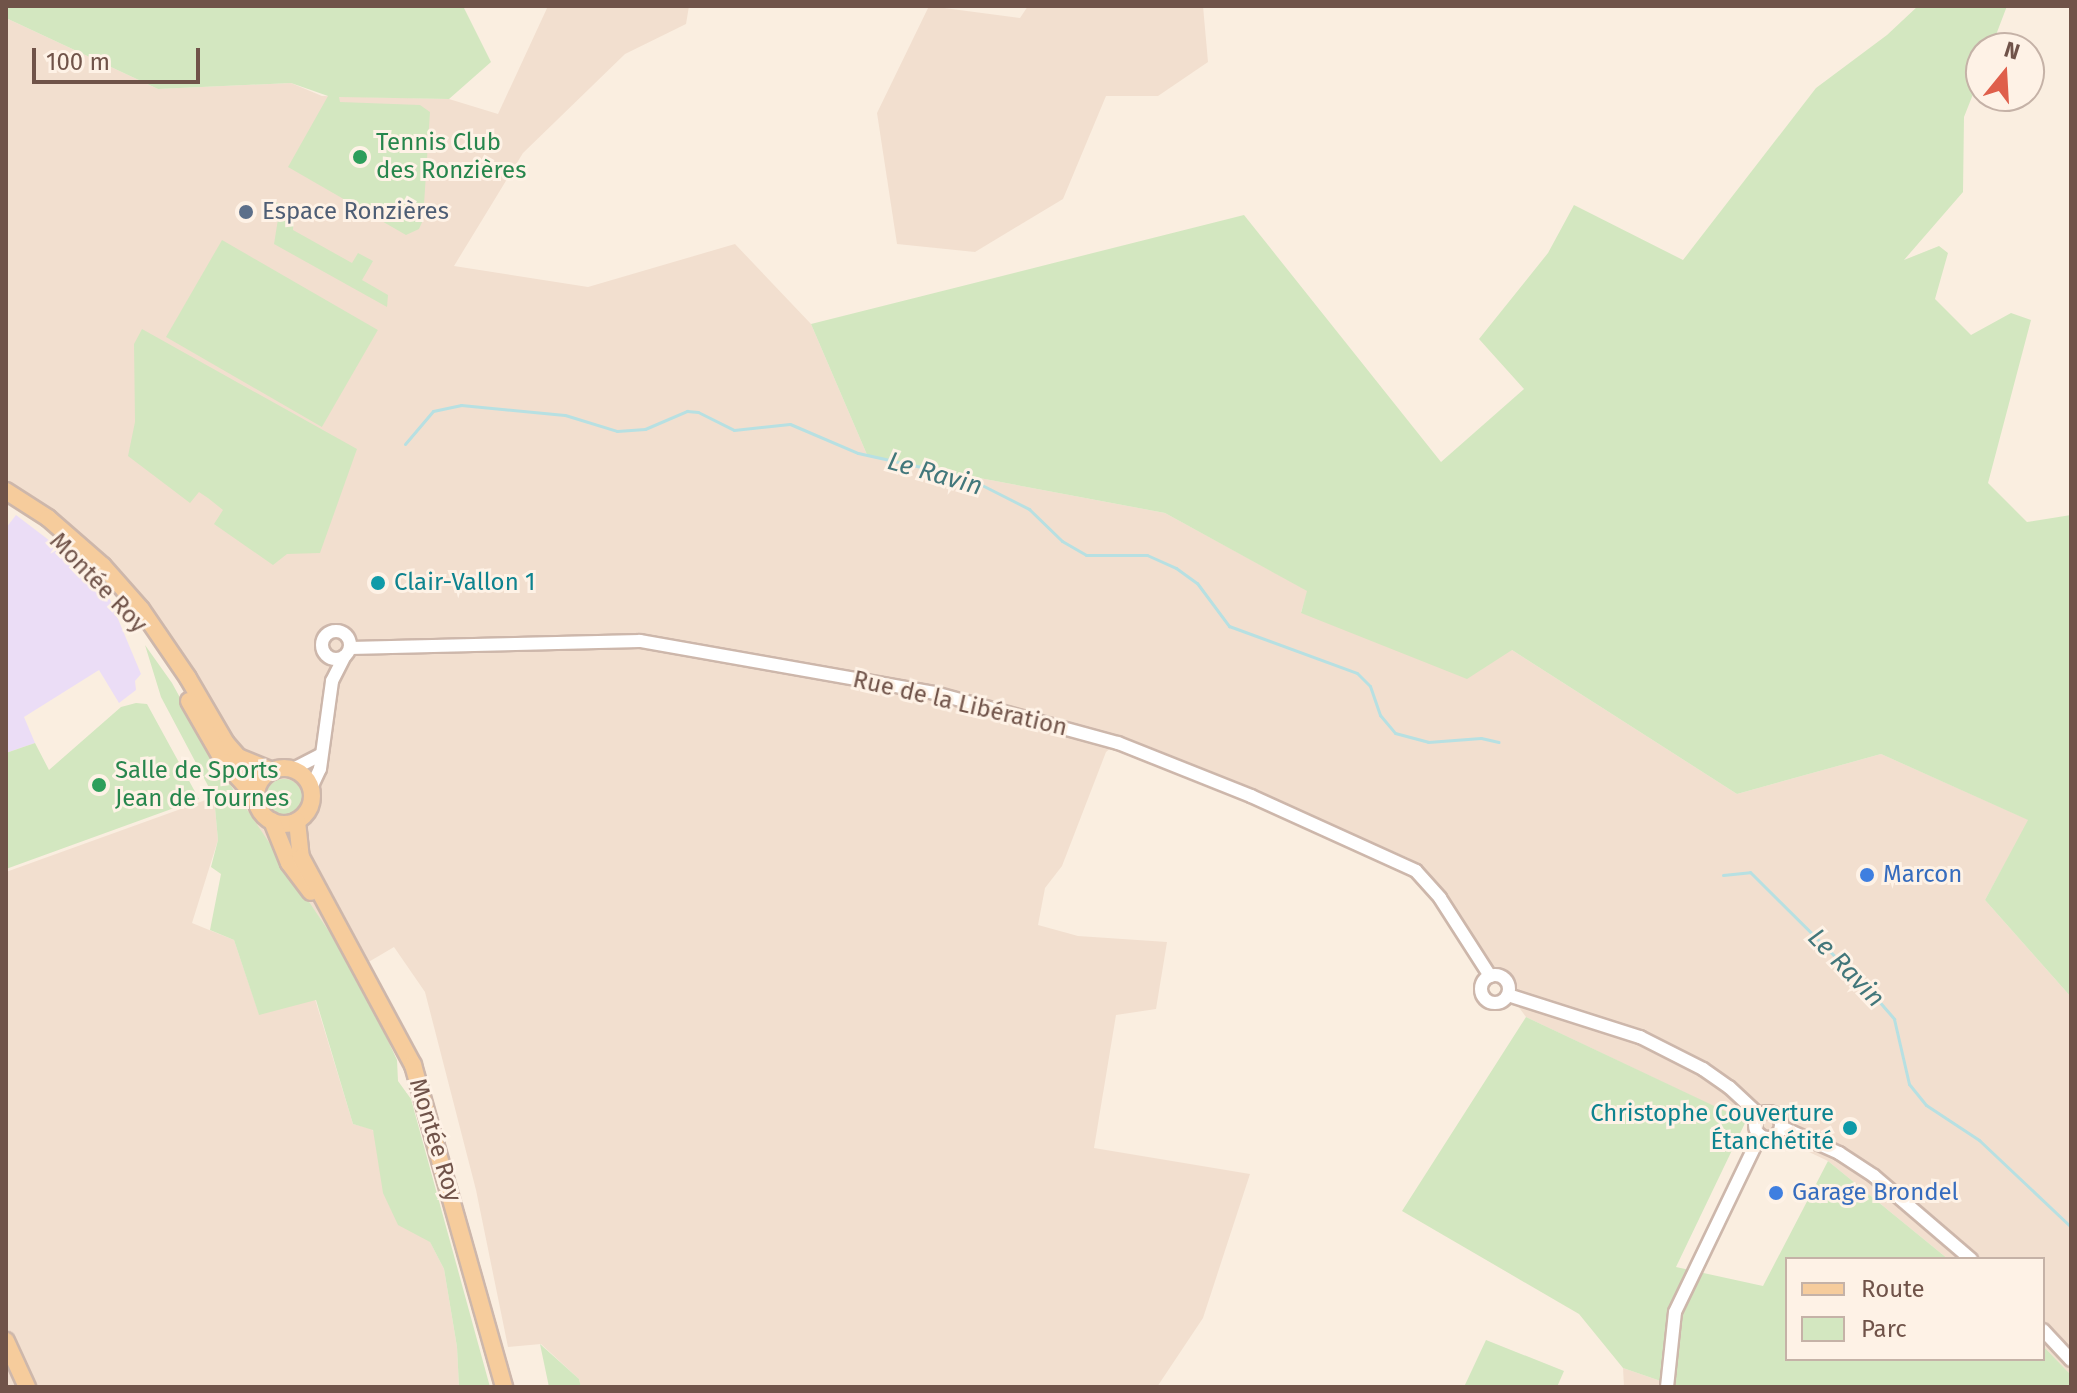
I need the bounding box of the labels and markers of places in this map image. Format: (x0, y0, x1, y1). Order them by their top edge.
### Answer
place label: Tennis Club des Ronzières (376, 129, 526, 185)
marker: Tennis Club des Ronzières (351, 148, 369, 166)
place label: Espace Ronzières (262, 198, 449, 226)
marker: Espace Ronzières (237, 203, 255, 221)
place label: Clair-Vallon 1 (394, 569, 535, 597)
marker: Clair-Vallon 1 (369, 574, 387, 592)
place label: Salle de Sports Jean de Tournes (115, 757, 289, 813)
marker: Salle de Sports Jean de Tournes (90, 776, 108, 794)
place label: Marcon (1883, 861, 1962, 889)
marker: Marcon (1858, 866, 1876, 884)
place label: Christophe Couverture Étanchétité (1590, 1100, 1834, 1156)
marker: Christophe Couverture Étanchétité (1841, 1119, 1859, 1137)
place label: Garage Brondel (1792, 1179, 1959, 1207)
marker: Garage Brondel (1767, 1184, 1785, 1202)

